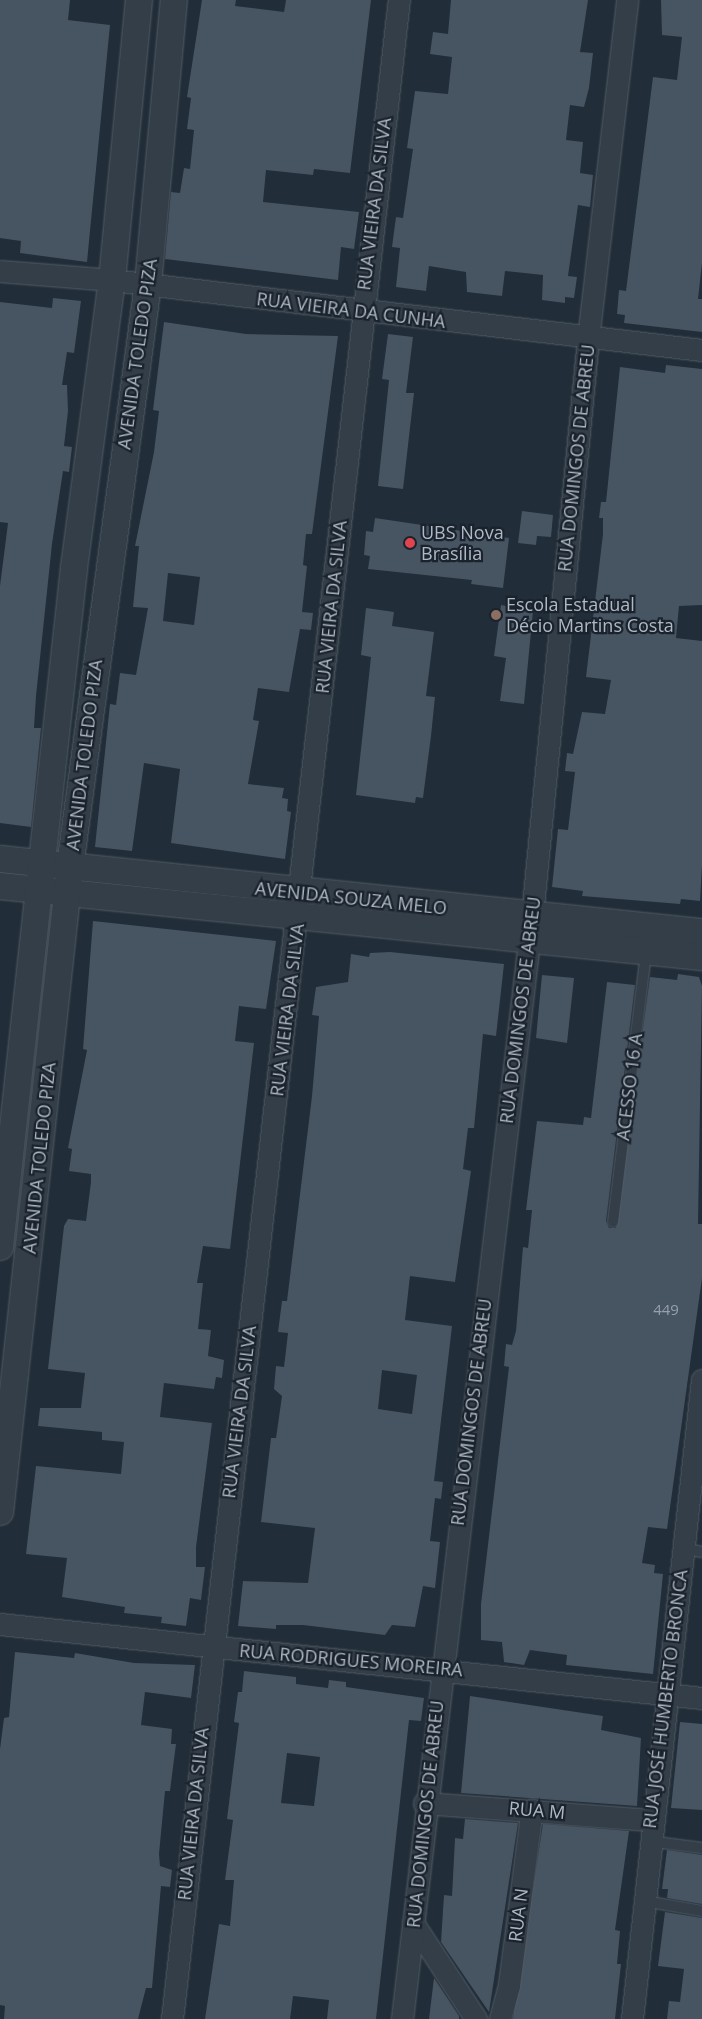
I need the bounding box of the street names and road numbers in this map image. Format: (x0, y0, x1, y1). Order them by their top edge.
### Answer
street label: RUA VIEIRA DA SILVA (353, 116, 395, 292)
street label: AVENIDA TOLEDO PIZA (113, 257, 161, 451)
street label: RUA VIEIRA DA CUNHA (255, 288, 447, 332)
street label: RUA DOMINGOS DE ABREU (553, 343, 599, 573)
street label: RUA VIEIRA DA SILVA (311, 519, 351, 695)
street label: AVENIDA TOLEDO PIZA (62, 658, 106, 852)
street label: AVENIDA SOUZA MELO (254, 877, 448, 919)
street label: RUA DOMINGOS DE ABREU (495, 895, 545, 1125)
street label: RUA VIEIRA DA SILVA (266, 922, 308, 1098)
street label: ACESSO 16 A (612, 1032, 646, 1142)
street label: AVENIDA TOLEDO PIZA (18, 1061, 60, 1255)
street label: RUA DOMINGOS DE ABREU (446, 1297, 496, 1527)
street label: RUA VIEIRA DA SILVA (218, 1324, 260, 1500)
street label: RUA JOSÉ HUMBERTO BRONCA (638, 1568, 692, 1830)
street label: RUA RODRIGUES MOREIRA (238, 1639, 464, 1681)
street label: RUA DOMINGOS DE ABREU (402, 1699, 448, 1929)
street label: RUA VIEIRA DA SILVA (173, 1726, 213, 1902)
street label: RUA M (508, 1797, 566, 1823)
street label: RUA N (504, 1887, 532, 1943)

